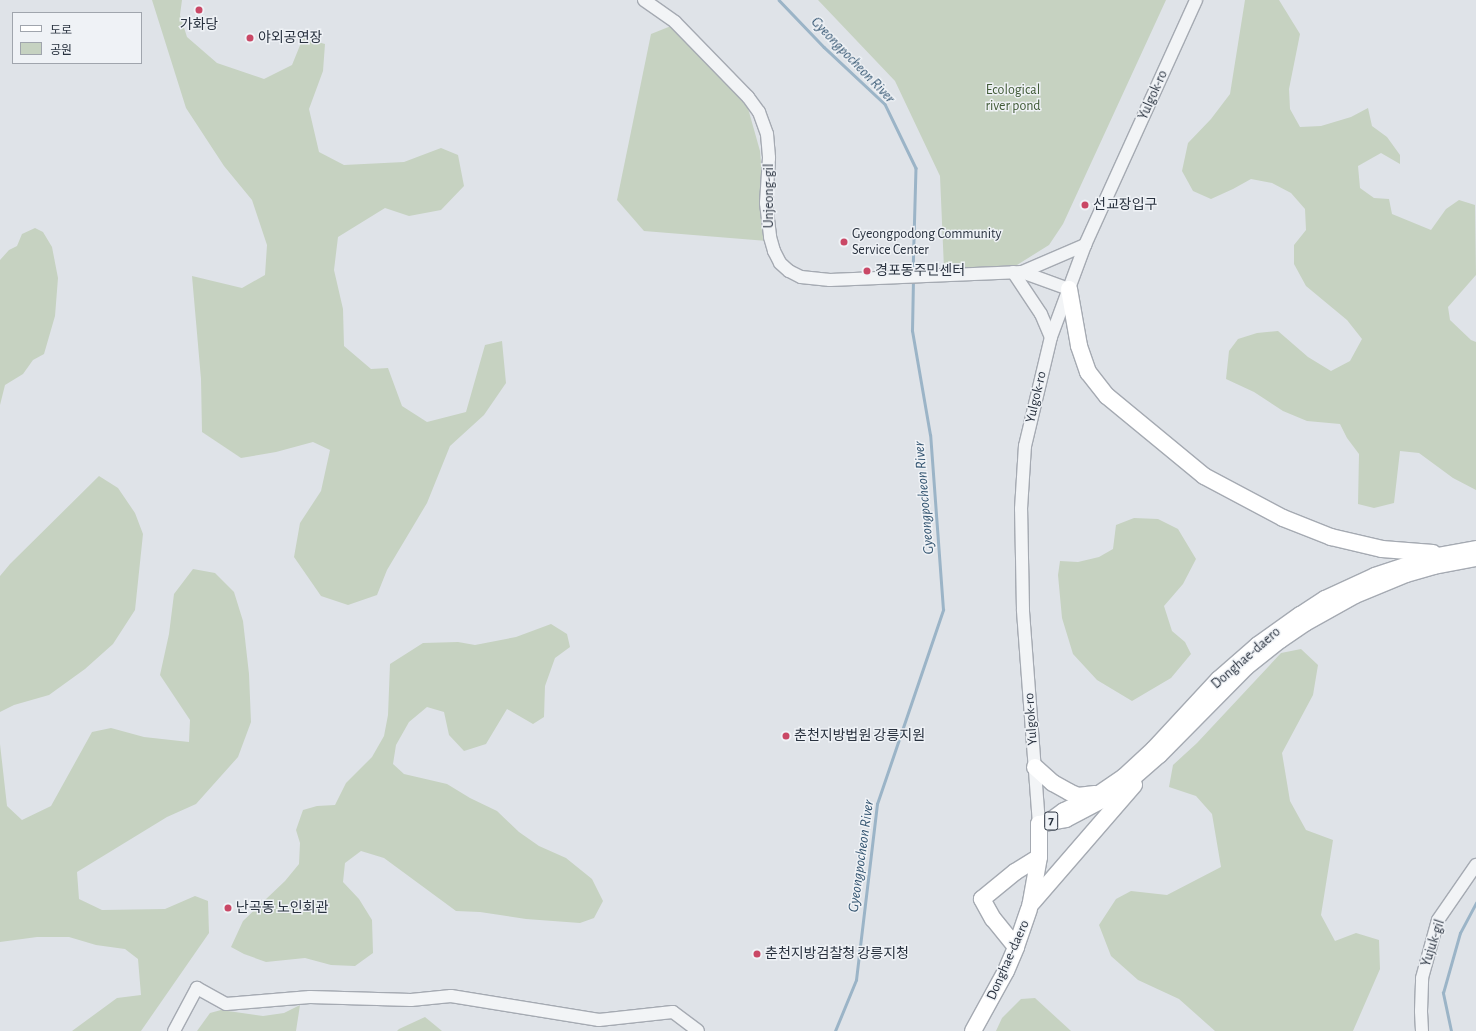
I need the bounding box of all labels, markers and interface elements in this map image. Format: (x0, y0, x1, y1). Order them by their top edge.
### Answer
marker: 가화당 (194, 5, 204, 15)
legend (12, 12, 142, 64)
water label: Gyeongpocheon River (807, 13, 899, 107)
place label: 가화당 (180, 17, 218, 33)
text: 도로 (50, 24, 72, 36)
place label: 야외공연장 (258, 30, 322, 46)
marker: 야외공연장 (245, 33, 255, 43)
text: 공원 (50, 44, 72, 56)
street label: Yulgok-ro (1135, 68, 1171, 122)
park label: Ecological river pond (985, 82, 1041, 114)
street label: Unjeong-gil (761, 164, 777, 228)
place label: 선교장입구 (1093, 197, 1157, 213)
marker: 선교장입구 (1080, 200, 1090, 210)
place label: Gyeongpodong Community Service Center (852, 226, 1002, 258)
marker: Gyeongpodong Community Service Center (839, 237, 849, 247)
place label: 경포동주민센터 (875, 263, 965, 279)
marker: 경포동주민센터 (862, 266, 872, 276)
street label: Yulgok-ro (1022, 370, 1050, 424)
water label: Gyeongpocheon River (910, 441, 938, 555)
street label: Donghae-daero (1208, 623, 1284, 693)
street label: Yulgok-ro (1021, 692, 1041, 746)
place label: 춘천지방법원 강릉지원 (794, 728, 925, 744)
marker: 춘천지방법원 강릉지원 (781, 731, 791, 741)
water label: Gyeongpocheon River (844, 799, 878, 913)
road number: 7 (1044, 810, 1058, 832)
place label: 난곡동 노인회관 (236, 900, 328, 916)
marker: 난곡동 노인회관 (223, 903, 233, 913)
street label: Donghae-daero (983, 917, 1033, 1003)
street label: Yujuk-gil (1418, 917, 1448, 969)
place label: 춘천지방검찰청 강릉지청 (765, 946, 909, 962)
marker: 춘천지방검찰청 강릉지청 (752, 949, 762, 959)

